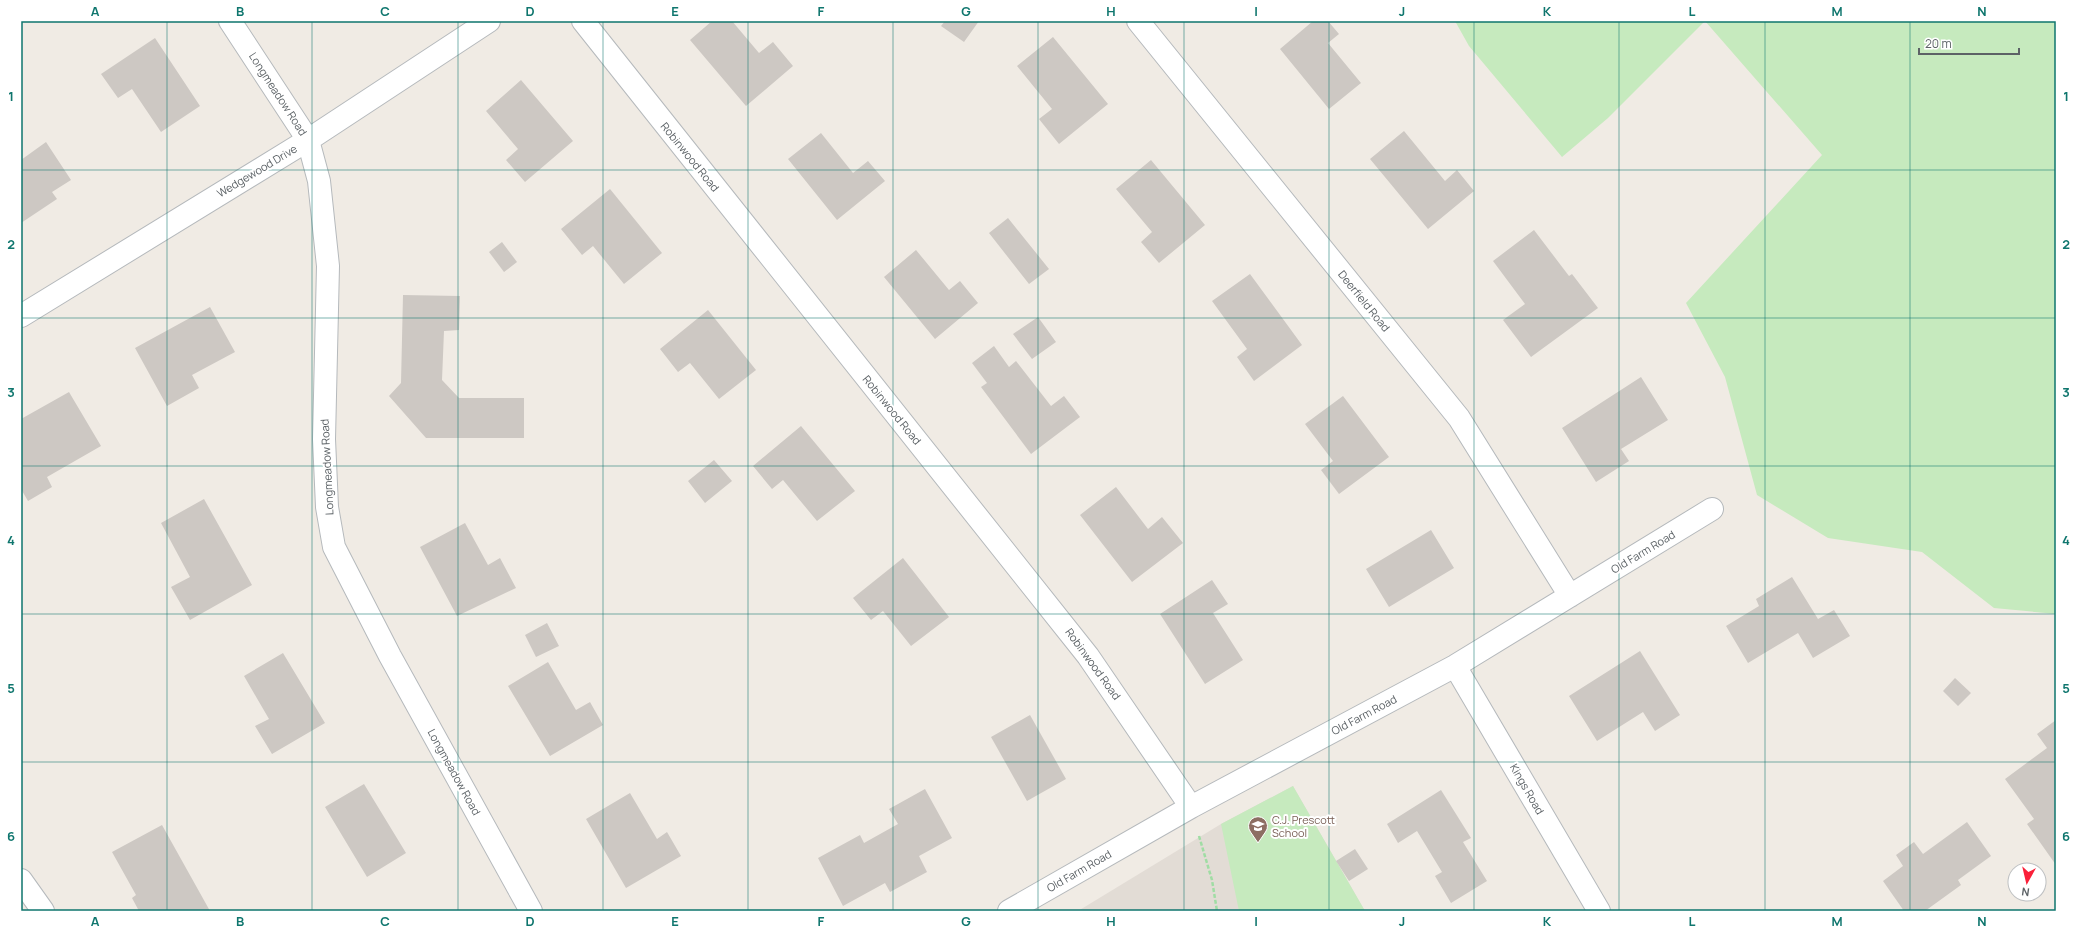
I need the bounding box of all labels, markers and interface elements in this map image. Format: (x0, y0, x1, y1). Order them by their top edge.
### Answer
text: A (91, 2, 100, 20)
text: B (236, 2, 244, 20)
text: C (380, 2, 390, 20)
text: D (525, 2, 535, 20)
text: E (671, 2, 679, 20)
text: F (818, 2, 825, 20)
text: G (961, 2, 971, 20)
text: H (1106, 2, 1116, 20)
text: I (1254, 2, 1258, 20)
text: J (1399, 2, 1405, 20)
text: K (1543, 2, 1552, 20)
text: L (1689, 2, 1696, 20)
text: M (1831, 2, 1843, 20)
text: N (1977, 2, 1987, 20)
scale bar (1919, 30, 2019, 56)
text: 20 m (1925, 35, 1952, 52)
street label: Longmeadow Road (246, 49, 311, 138)
text: 1 (8, 87, 14, 105)
text: 1 (2063, 87, 2069, 105)
street label: Robinwood Road (658, 119, 723, 194)
street label: Wedgewood Drive (214, 140, 300, 200)
text: 2 (7, 235, 15, 253)
text: 2 (2062, 235, 2070, 253)
street label: Deerfield Road (1335, 267, 1394, 334)
street label: Robinwood Road (860, 372, 925, 447)
text: 3 (7, 383, 15, 401)
text: 3 (2062, 383, 2070, 401)
street label: Longmeadow Road (316, 418, 337, 516)
street label: Old Farm Road (1608, 527, 1678, 577)
text: 4 (7, 531, 15, 549)
text: 4 (2062, 531, 2070, 549)
street label: Robinwood Road (1062, 625, 1124, 703)
text: 5 (7, 679, 15, 697)
text: 5 (2062, 679, 2070, 697)
street label: Old Farm Road (1328, 691, 1399, 738)
street label: Longmeadow Road (425, 726, 484, 818)
street label: Kings Road (1507, 761, 1548, 817)
place label: C.J. Prescott School (1272, 812, 1335, 840)
school or university icon: C.J. Prescott School (1247, 815, 1269, 843)
text: 6 (7, 827, 15, 845)
text: 6 (2062, 827, 2070, 845)
street label: Old Farm Road (1044, 846, 1114, 895)
north arrow (2007, 862, 2047, 902)
text: N (2020, 884, 2030, 900)
text: A (91, 912, 100, 930)
text: B (236, 912, 244, 930)
text: C (380, 912, 390, 930)
text: D (525, 912, 535, 930)
text: E (671, 912, 679, 930)
text: F (818, 912, 825, 930)
text: G (961, 912, 971, 930)
text: H (1106, 912, 1116, 930)
text: I (1254, 912, 1258, 930)
text: J (1399, 912, 1405, 930)
text: K (1543, 912, 1552, 930)
text: L (1689, 912, 1696, 930)
text: M (1831, 912, 1843, 930)
text: N (1977, 912, 1987, 930)

